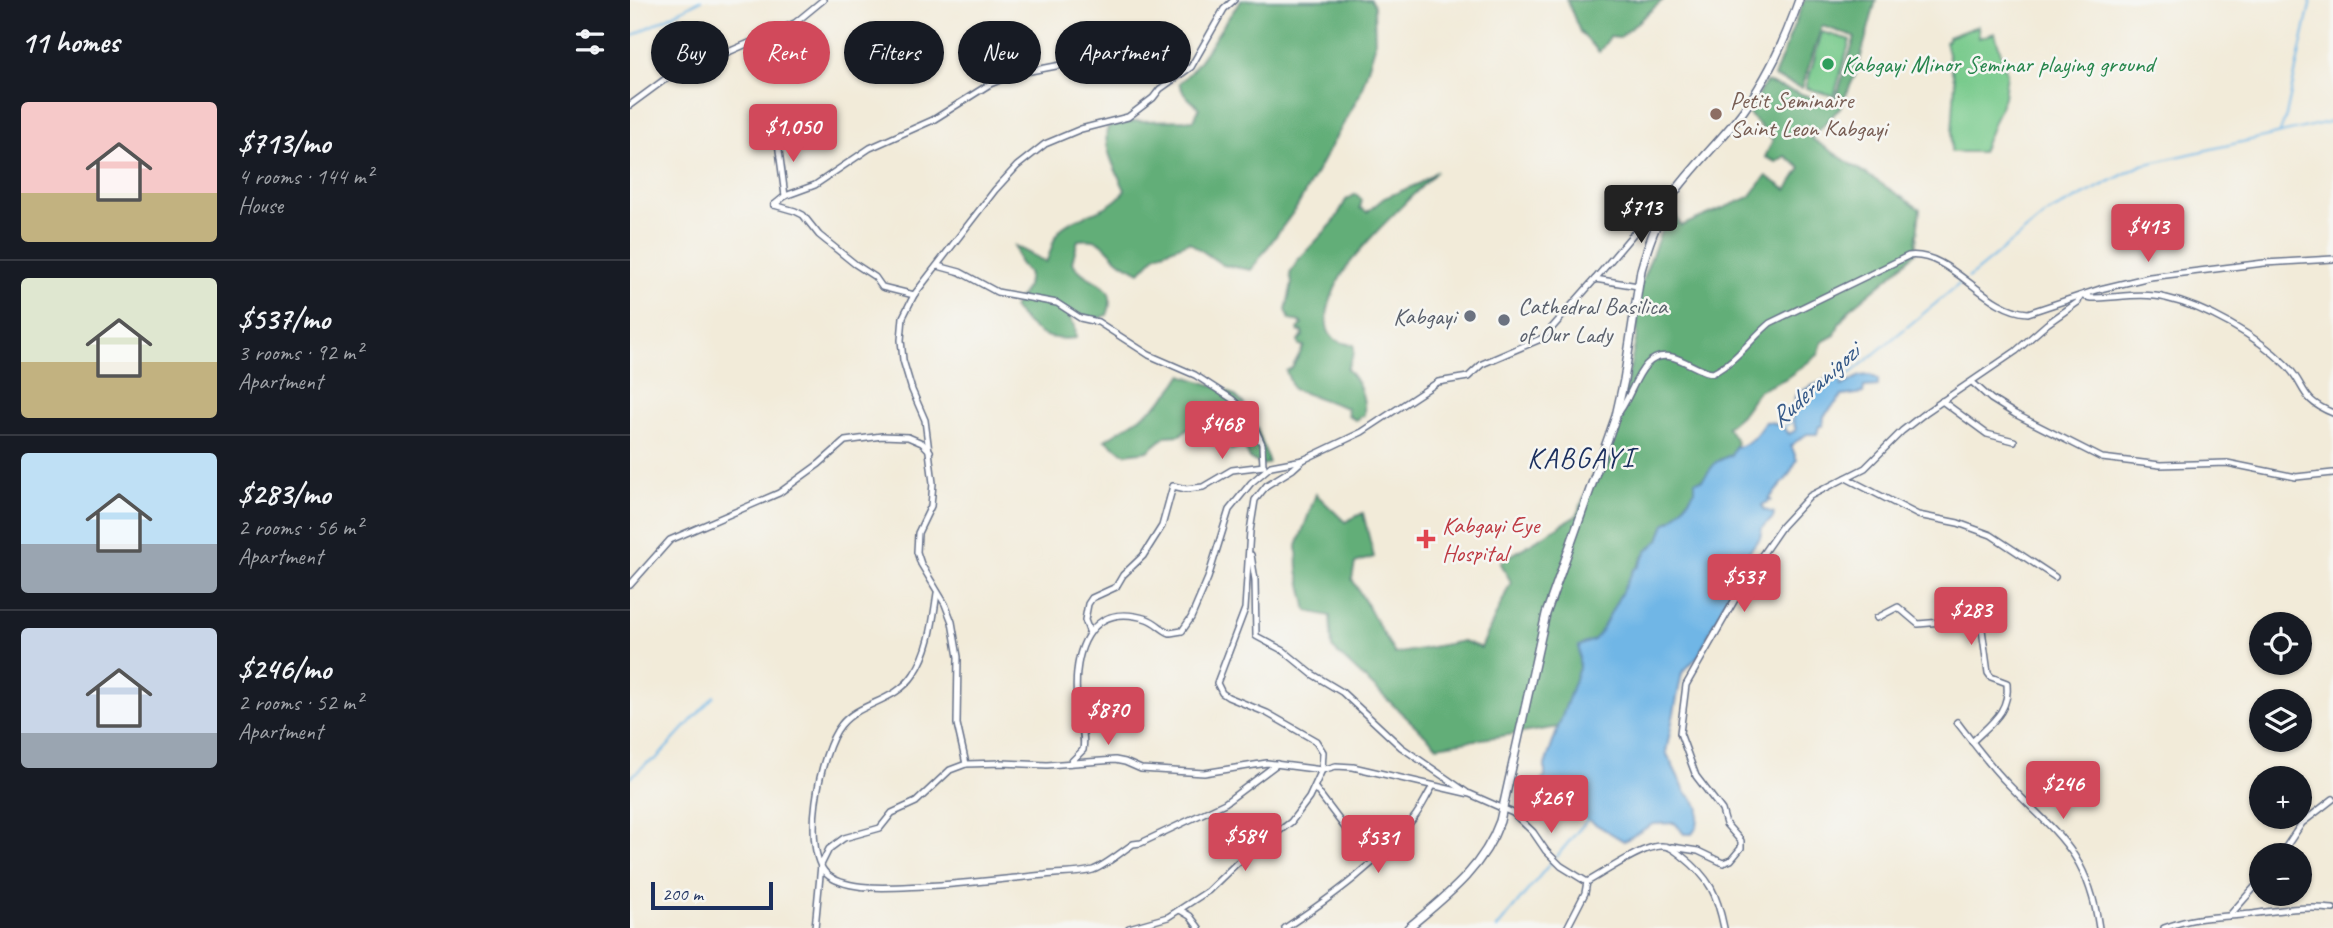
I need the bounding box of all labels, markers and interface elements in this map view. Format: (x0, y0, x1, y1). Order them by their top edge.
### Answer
chip: Buy (651, 21, 729, 84)
chip: Rent (743, 21, 830, 84)
chip: Filters (844, 21, 944, 84)
chip: New (958, 21, 1041, 84)
chip: Apartment (1055, 21, 1191, 84)
text: 11 homes (21, 23, 119, 61)
icon: filters (571, 23, 609, 61)
place label: Kabgayi Minor Seminar playing ground (1842, 49, 2158, 79)
marker: Kabgayi Minor Seminar playing ground (1820, 56, 1836, 72)
place label: Petit Seminaire Saint Leon Kabgayi (1730, 85, 1890, 143)
pin: $1,050 (736, 104, 850, 164)
marker: Petit Seminaire Saint Leon Kabgayi (1708, 106, 1724, 122)
text: $1,050 (765, 112, 821, 141)
text: $713/mo (238, 124, 330, 162)
icon: home (77, 130, 161, 214)
text: 4 rooms · 144 m² (238, 162, 373, 191)
pin: $713 (1600, 186, 1682, 245)
text: House (238, 191, 283, 220)
text: $713 (1620, 193, 1662, 222)
pin: $413 (2107, 204, 2189, 264)
text: $413 (2127, 212, 2169, 241)
place label: Cathedral Basilica of Our Lady (1518, 291, 1669, 349)
text: $537/mo (238, 300, 330, 338)
place label: Kabgayi (1393, 301, 1459, 331)
icon: home (77, 306, 161, 390)
marker: Kabgayi (1462, 308, 1478, 324)
marker: Cathedral Basilica of Our Lady (1496, 312, 1512, 328)
water label: Ruderanigozi (1763, 332, 1871, 434)
text: 3 rooms · 92 m² (238, 338, 362, 367)
text: Apartment (238, 367, 323, 396)
pin: $468 (1181, 402, 1263, 461)
text: $468 (1201, 409, 1243, 438)
district label: KABGAYI (1527, 440, 1639, 475)
text: $283/mo (238, 475, 330, 513)
icon: home (77, 481, 161, 565)
place label: Kabgayi Eye Hospital (1442, 510, 1541, 568)
text: 2 rooms · 56 m² (238, 513, 362, 542)
marker: Kabgayi Eye Hospital (1416, 529, 1436, 549)
text: Apartment (238, 542, 323, 571)
pin: $537 (1703, 554, 1785, 614)
text: $537 (1724, 562, 1764, 591)
pin: $283 (1930, 588, 2012, 647)
text: $283 (1950, 595, 1992, 624)
map controls (2249, 612, 2312, 906)
button: locate (2249, 612, 2312, 675)
text: $246/mo (238, 650, 331, 688)
icon: home (77, 656, 161, 740)
text: 2 rooms · 52 m² (238, 688, 362, 717)
pin: $870 (1067, 688, 1149, 747)
button: layers (2249, 689, 2312, 752)
text: $870 (1087, 695, 1129, 724)
text: Apartment (238, 717, 323, 746)
pin: $246 (2022, 762, 2104, 821)
button: + (2249, 766, 2312, 829)
text: $246 (2042, 769, 2084, 798)
pin: $269 (1510, 776, 1592, 835)
text: $269 (1530, 783, 1572, 812)
pin: $584 (1204, 814, 1286, 873)
pin: $531 (1337, 816, 1419, 875)
text: $584 (1224, 821, 1266, 850)
text: $531 (1357, 823, 1399, 852)
button: − (2249, 843, 2312, 906)
scale bar (651, 879, 774, 911)
text: 200 m (662, 882, 703, 906)

